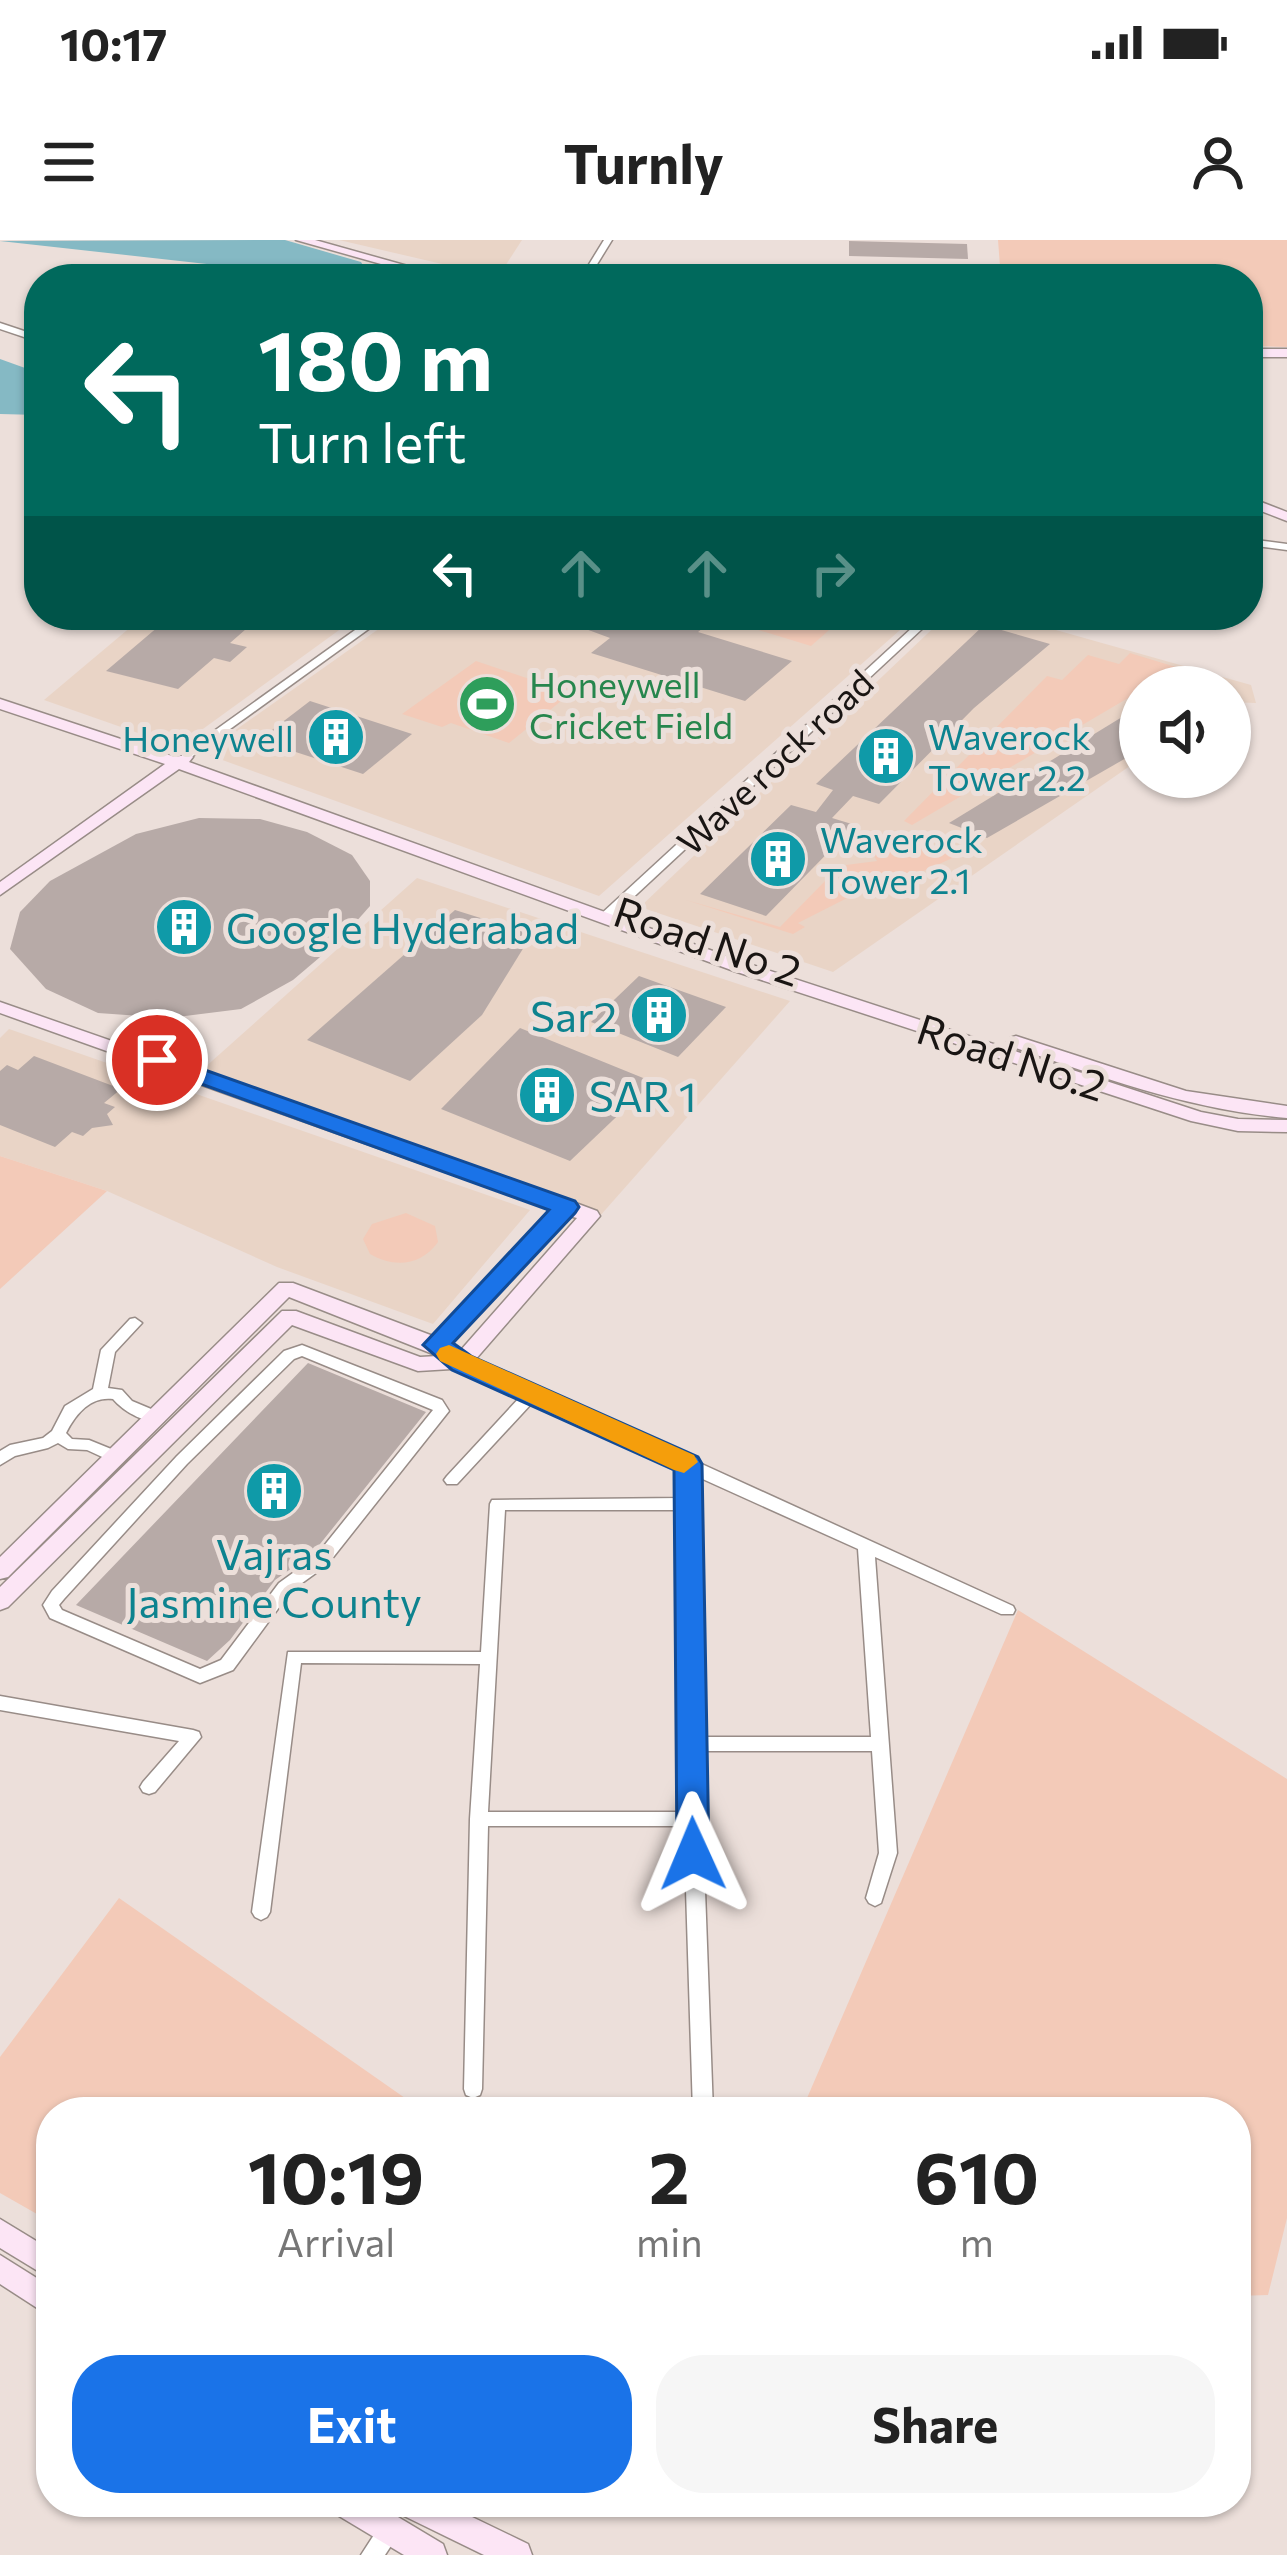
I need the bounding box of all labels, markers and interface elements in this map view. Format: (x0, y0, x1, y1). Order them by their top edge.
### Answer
text: 10:17 (60, 15, 167, 70)
icon: menu (36, 129, 102, 195)
text: Turnly (563, 129, 724, 195)
icon: person (1185, 129, 1251, 195)
text: 180 m (258, 306, 493, 408)
icon: left (60, 312, 216, 468)
text: Turn left (258, 408, 466, 474)
icon: left (422, 540, 488, 606)
icon: ahead (548, 540, 614, 606)
icon: ahead (674, 540, 740, 606)
icon: right (800, 540, 866, 606)
street label: Wave rock road (667, 659, 881, 863)
place label: Honeywell Cricket Field (529, 661, 733, 746)
map controls (1119, 666, 1251, 798)
button: sound (1119, 666, 1251, 798)
sports icon: Honeywell Cricket Field (456, 673, 518, 735)
building icon: Honeywell (305, 706, 367, 768)
place label: Waverock Tower 2.2 (928, 713, 1091, 798)
place label: Honeywell (122, 715, 294, 759)
building icon: Waverock Tower 2.2 (855, 725, 917, 787)
place label: Waverock Tower 2.1 (820, 816, 983, 901)
building icon: Waverock Tower 2.1 (747, 828, 809, 890)
street label: Road No 2 (608, 884, 808, 996)
building icon: Google Hyderabad (153, 896, 215, 958)
place label: Google Hyderabad (226, 901, 579, 953)
building icon: Sar2 (628, 984, 690, 1046)
place label: Sar2 (530, 989, 617, 1041)
street label: Road No.2 (911, 1001, 1113, 1111)
pin (106, 1009, 208, 1111)
icon: arrive (124, 1027, 190, 1093)
building icon: SAR 1 (516, 1064, 578, 1126)
place label: SAR 1 (589, 1069, 697, 1121)
building icon: Vajras Jasmine County (243, 1460, 305, 1522)
place label: Vajras Jasmine County (126, 1527, 422, 1627)
position arrow (630, 1791, 756, 1917)
text: 10:19 (248, 2131, 424, 2219)
text: 2 (649, 2131, 690, 2219)
text: 610 (914, 2131, 1039, 2219)
text: Arrival (277, 2217, 395, 2265)
text: min (636, 2217, 703, 2265)
text: m (960, 2217, 994, 2265)
button: Exit (72, 2355, 632, 2493)
button: Share (656, 2355, 1215, 2493)

